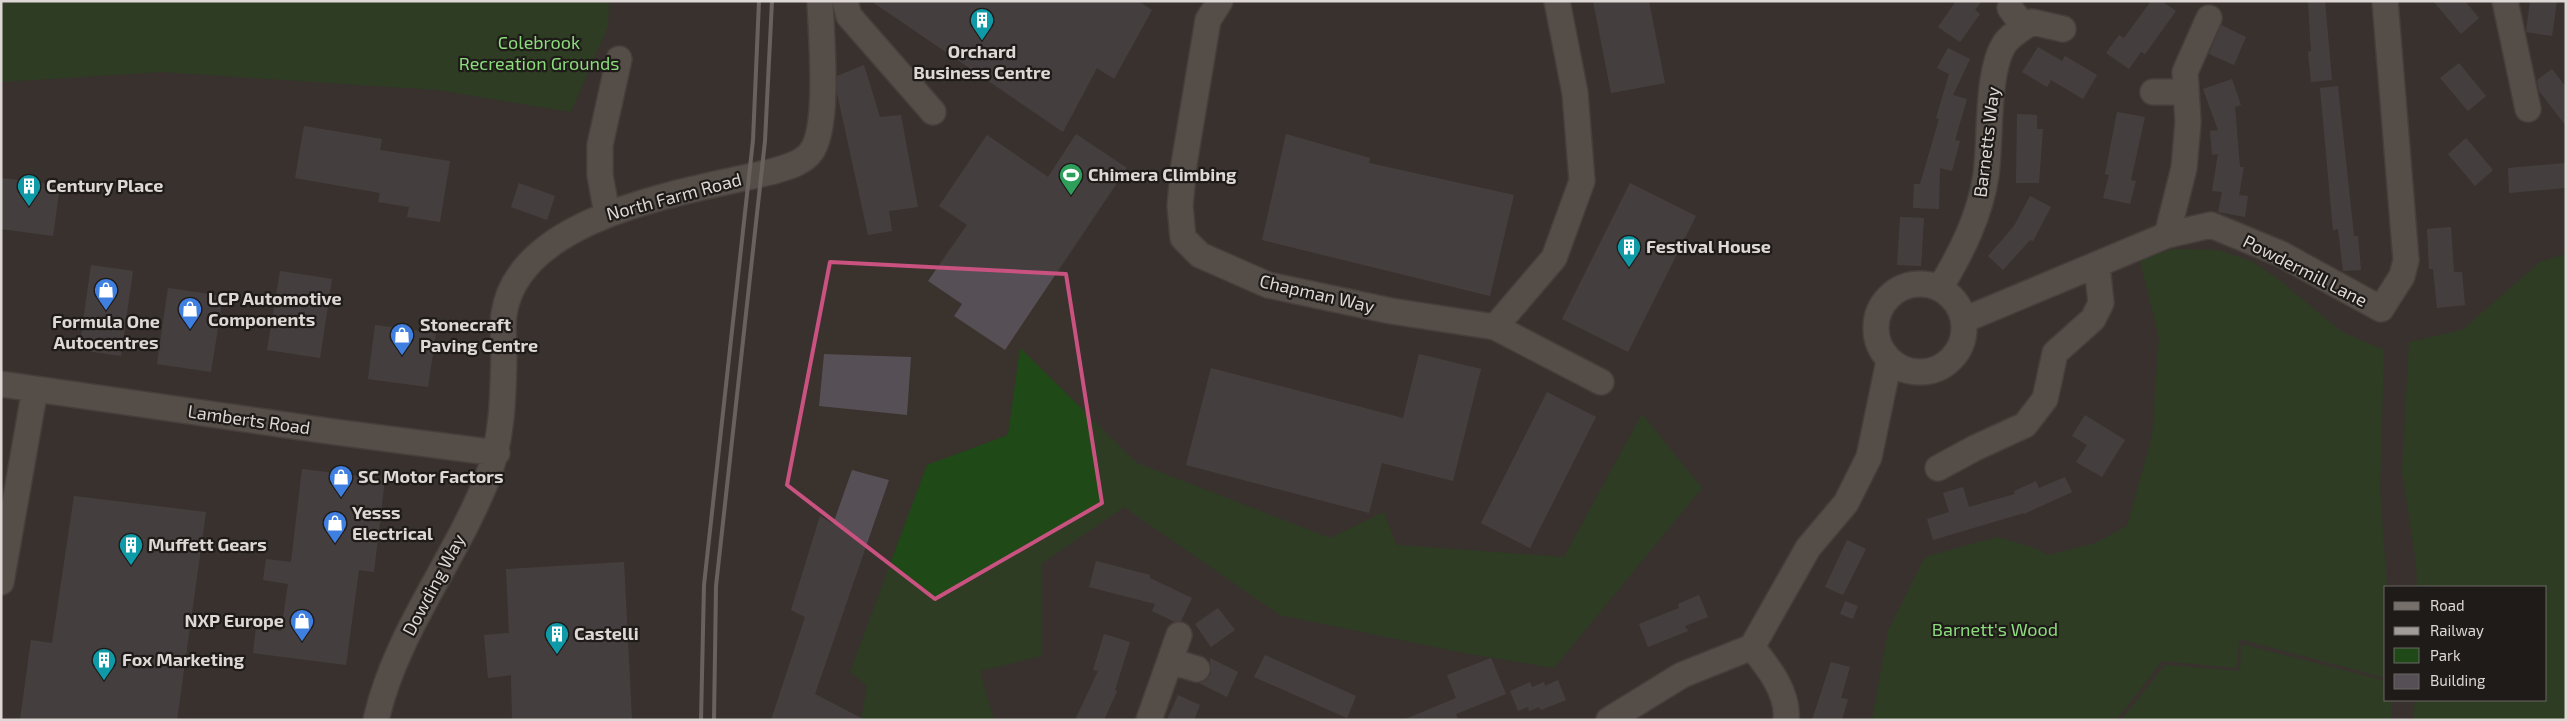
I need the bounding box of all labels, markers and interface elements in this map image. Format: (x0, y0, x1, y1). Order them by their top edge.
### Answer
building icon: Orchard Business Centre (969, 7, 995, 41)
park label: Colebrook Recreation Grounds (459, 31, 619, 74)
place label: Orchard Business Centre (913, 40, 1051, 83)
street label: Barnetts Way (1968, 85, 2004, 198)
sports icon: Chimera Climbing (1058, 162, 1084, 196)
place label: Chimera Climbing (1088, 163, 1237, 185)
street label: North Farm Road (604, 167, 744, 225)
building icon: Century Place (16, 173, 42, 207)
place label: Century Place (46, 174, 163, 196)
street label: Powdermill Lane (2240, 229, 2371, 311)
building icon: Festival House (1616, 234, 1642, 268)
place label: Festival House (1646, 235, 1771, 257)
street label: Chapman Way (1258, 269, 1377, 317)
shop icon: Formula One Autocentres (93, 277, 119, 311)
place label: LCP Automotive Components (208, 287, 342, 330)
shop icon: LCP Automotive Components (177, 296, 203, 330)
place label: Formula One Autocentres (52, 310, 160, 353)
place label: Stonecraft Paving Centre (420, 313, 538, 356)
shop icon: Stonecraft Paving Centre (389, 322, 415, 356)
street label: Lamberts Road (186, 400, 312, 438)
shop icon: SC Motor Factors (328, 464, 354, 498)
place label: SC Motor Factors (358, 465, 504, 487)
place label: Yesss Electrical (352, 501, 433, 544)
shop icon: Yesss Electrical (322, 510, 348, 544)
street label: Dowding Way (397, 529, 469, 639)
building icon: Muffett Gears (118, 532, 144, 566)
place label: Muffett Gears (148, 533, 267, 555)
legend (2384, 586, 2547, 701)
text: Road (2430, 596, 2465, 614)
shop icon: NXP Europe (289, 608, 315, 642)
place label: NXP Europe (185, 609, 284, 631)
park label: Barnett's Wood (1932, 618, 2058, 640)
building icon: Castelli (544, 621, 570, 655)
text: Railway (2430, 621, 2484, 639)
place label: Castelli (574, 622, 639, 644)
text: Park (2430, 646, 2461, 664)
building icon: Fox Marketing (91, 647, 117, 681)
place label: Fox Marketing (122, 648, 245, 670)
text: Building (2430, 671, 2486, 689)

